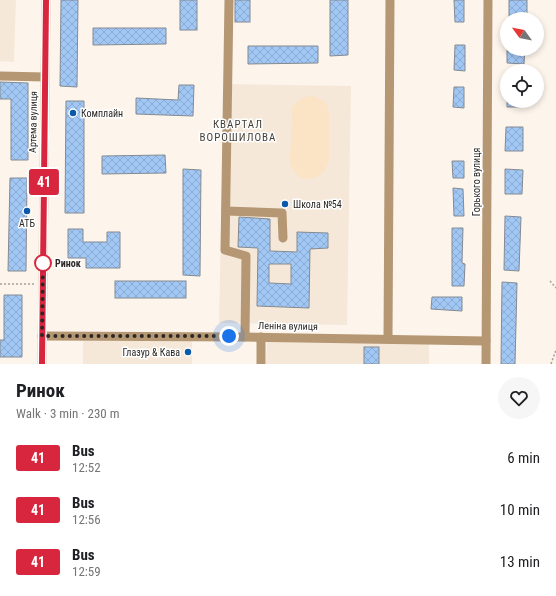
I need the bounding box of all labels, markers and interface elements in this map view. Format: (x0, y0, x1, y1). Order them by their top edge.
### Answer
north arrow (500, 12, 544, 56)
map controls (500, 12, 544, 108)
button: locate (500, 64, 544, 108)
street label: Артема вулиця (27, 91, 39, 153)
marker: Комплайн (68, 108, 78, 118)
place label: Комплайн (81, 108, 123, 119)
district label: КВАРТАЛ ВОРОШИЛОВА (200, 118, 276, 144)
street label: Горького вулиця (471, 148, 482, 216)
line badge: 41 (26, 169, 62, 195)
text: 41 (37, 174, 51, 190)
marker: Школа №54 (280, 199, 290, 209)
place label: Школа №54 (293, 199, 342, 210)
marker: АТБ (22, 206, 32, 216)
place label: АТБ (19, 218, 35, 229)
marker: Ринок (34, 254, 52, 272)
place label: Ринок (55, 258, 81, 269)
street label: Леніна вулиця (258, 320, 318, 332)
your location (219, 326, 239, 346)
place label: Глазур & Кава (123, 347, 180, 358)
marker: Глазур & Кава (183, 347, 193, 357)
button: heart (498, 377, 540, 419)
text: Ринок (16, 379, 65, 402)
text: Walk · 3 min · 230 m (16, 406, 120, 421)
text: Bus (72, 442, 95, 460)
text: 6 min (507, 449, 540, 467)
text: 41 (31, 450, 45, 466)
text: 12:52 (72, 460, 101, 475)
text: Bus (72, 494, 95, 512)
text: 10 min (500, 501, 540, 519)
text: 41 (31, 502, 45, 518)
text: 12:56 (72, 512, 101, 527)
text: Bus (72, 546, 95, 564)
text: 13 min (500, 553, 540, 571)
text: 41 (31, 554, 45, 570)
text: 12:59 (72, 564, 101, 579)

